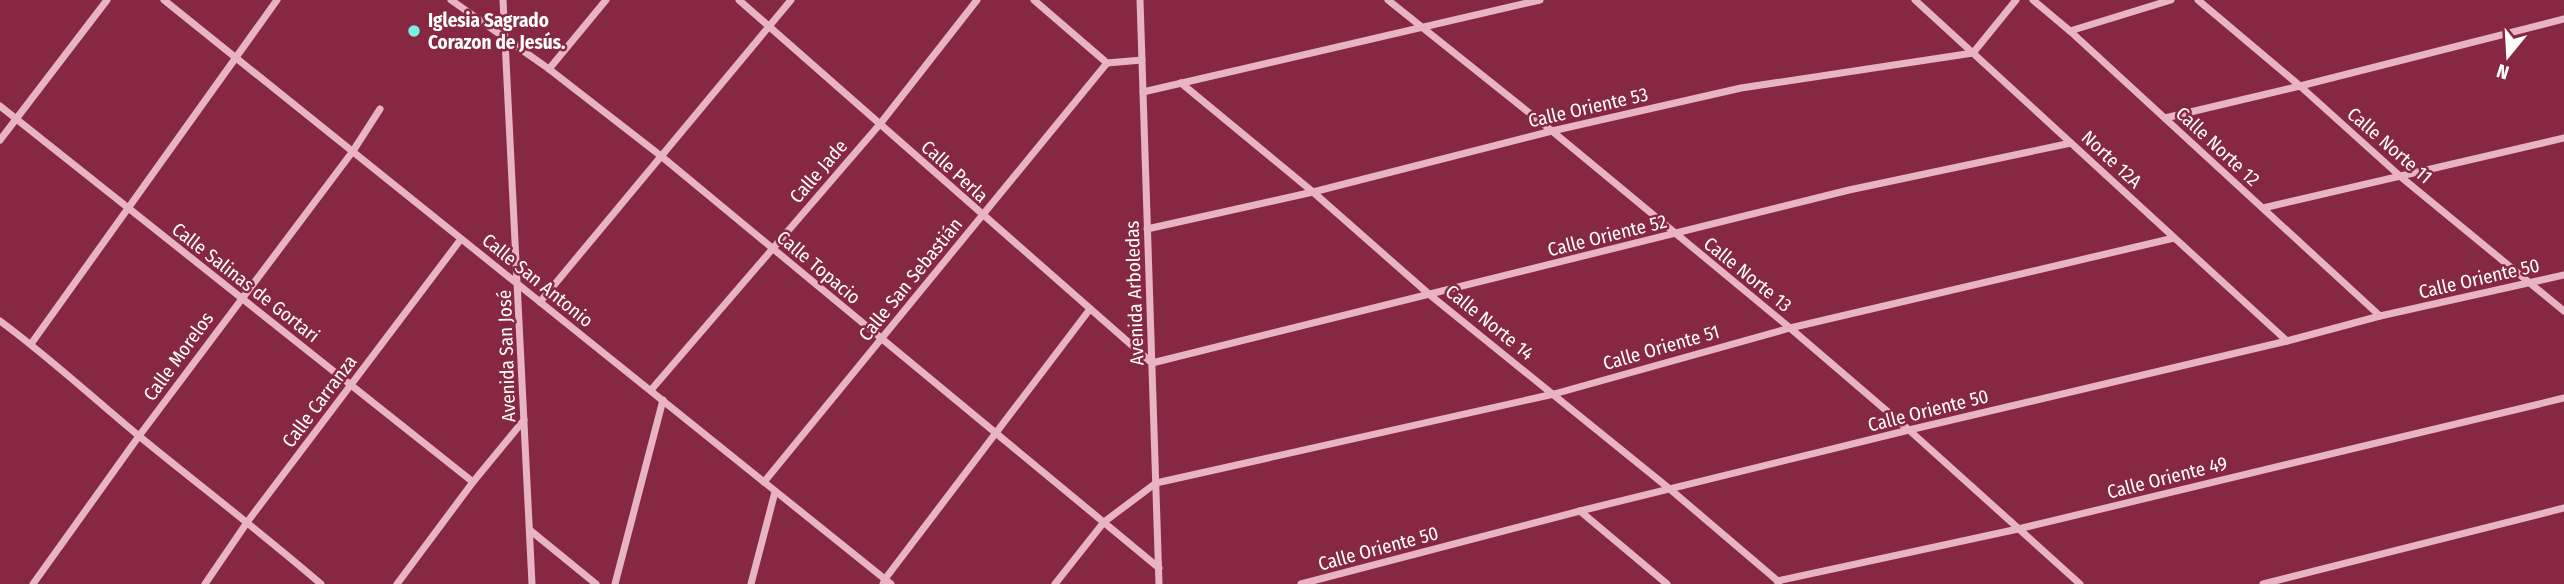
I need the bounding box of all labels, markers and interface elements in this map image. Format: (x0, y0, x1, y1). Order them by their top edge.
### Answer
place label: Iglesia Sagrado Corazon de Jesús. (428, 9, 565, 54)
north arrow (2473, 21, 2543, 91)
marker: Iglesia Sagrado Corazon de Jesús. (406, 23, 422, 39)
text: N (2494, 59, 2512, 84)
street label: Calle Oriente 53 (1526, 83, 1650, 132)
street label: Calle Norte 12 (2171, 102, 2264, 191)
street label: Calle Norte 11 (2343, 102, 2437, 188)
street label: Norte 12A (2077, 126, 2146, 193)
street label: Calle Jade (785, 135, 852, 208)
street label: Calle Perla (917, 135, 993, 207)
street label: Calle Oriente 52 (1545, 210, 1669, 261)
street label: Calle San Sebastián (854, 213, 967, 346)
street label: Calle Salinas de Gortari (167, 218, 324, 347)
street label: Avenida Arboledas (1120, 220, 1149, 366)
street label: Calle Topacio (772, 226, 865, 309)
street label: Calle San Antonio (477, 229, 598, 332)
street label: Calle Norte 13 (1699, 232, 1796, 317)
street label: Calle Oriente 50 (2416, 253, 2542, 304)
street label: Calle Norte 14 (1441, 280, 1538, 365)
street label: Avenida San José (493, 289, 520, 423)
street label: Calle Morelos (138, 307, 218, 405)
street label: Calle Oriente 51 (1600, 320, 1722, 375)
street label: Calle Carranza (277, 351, 362, 452)
street label: Calle Oriente 50 (1865, 384, 1991, 437)
street label: Calle Oriente 49 (2105, 451, 2230, 504)
street label: Calle Oriente 50 (1315, 521, 1441, 576)

